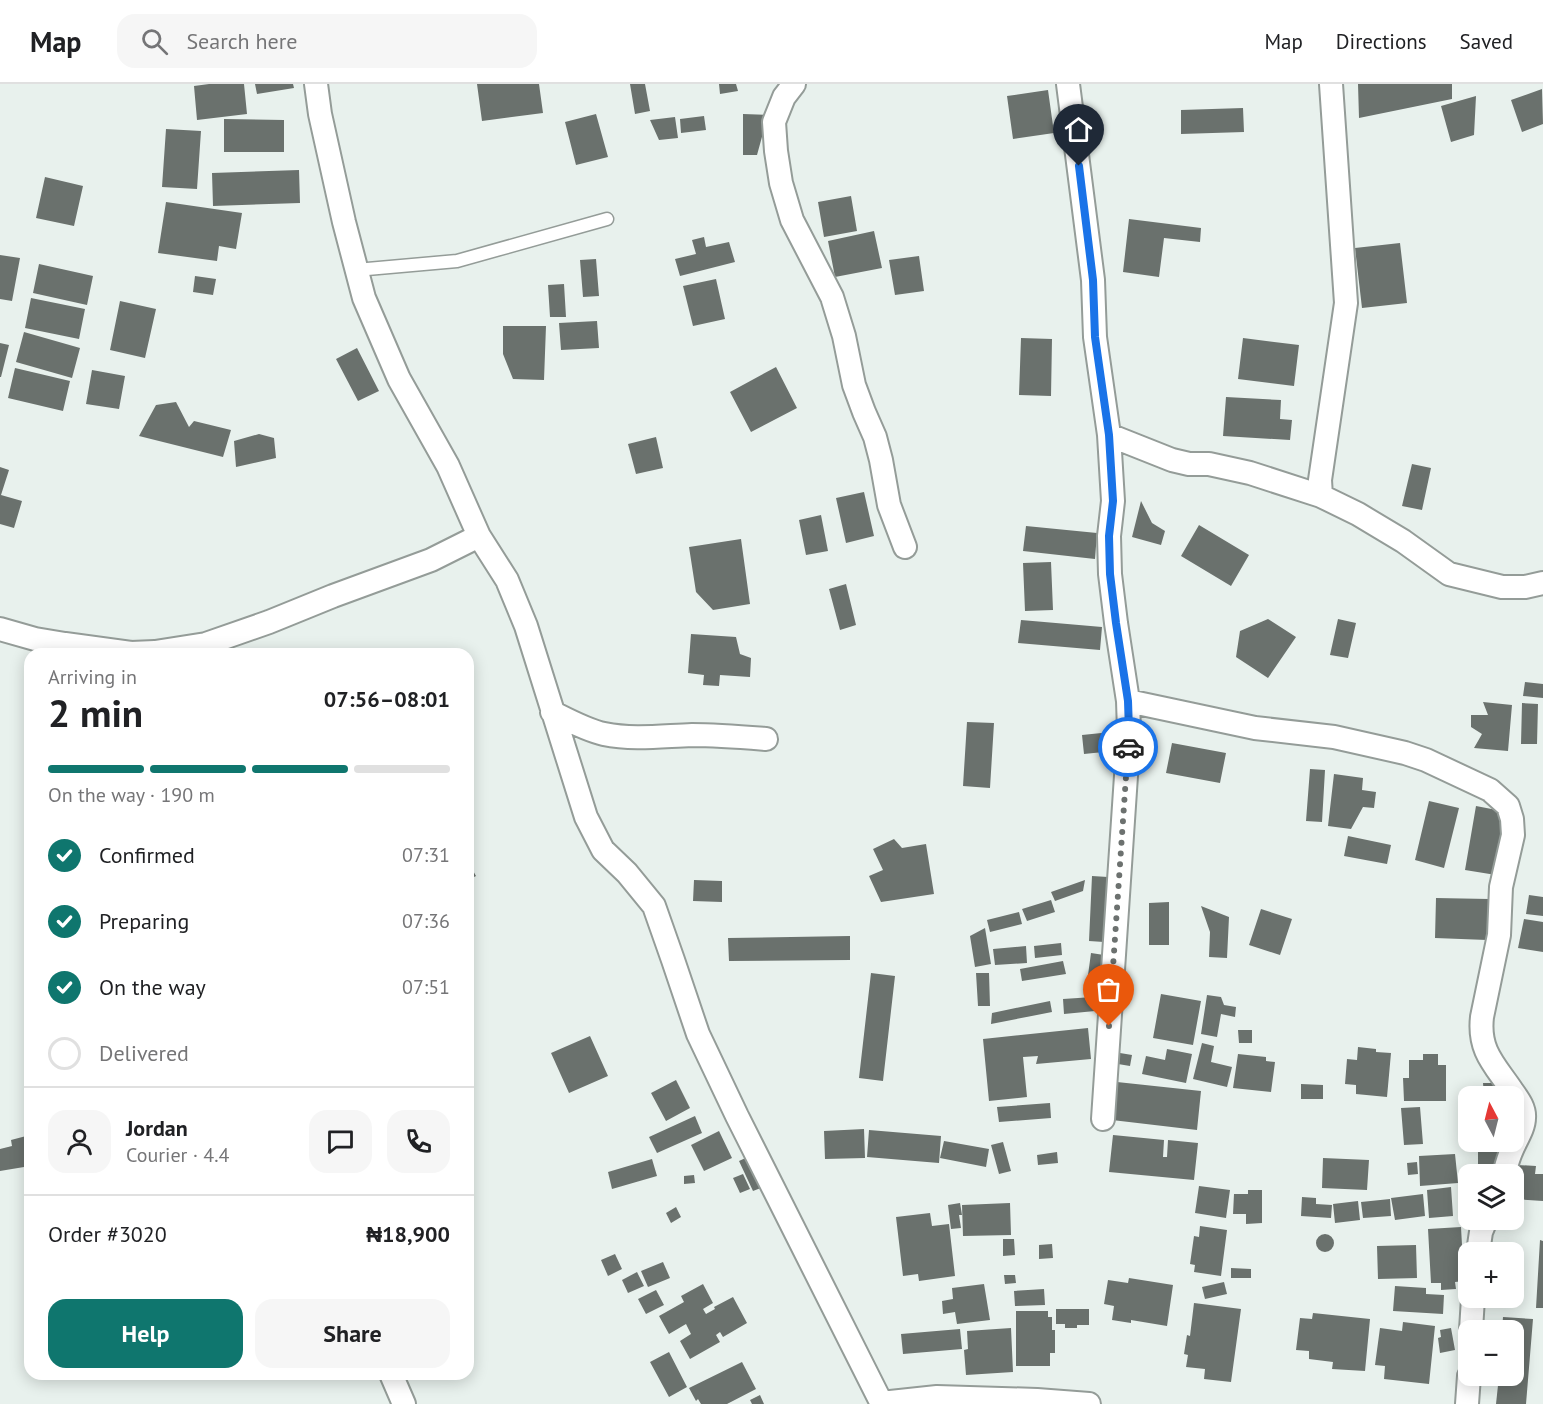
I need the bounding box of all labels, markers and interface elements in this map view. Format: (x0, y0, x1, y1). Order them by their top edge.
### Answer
search box (117, 14, 537, 68)
text: Map (30, 23, 81, 60)
icon: search (138, 25, 171, 58)
text: Search here (186, 27, 297, 55)
text: Map (1264, 28, 1303, 55)
text: Directions (1336, 28, 1427, 55)
text: Saved (1460, 28, 1513, 55)
pin (1053, 104, 1104, 166)
icon: home (1062, 113, 1095, 146)
text: Arriving in (48, 664, 137, 690)
text: 07:56–08:01 (324, 685, 450, 713)
text: 2 min (48, 687, 143, 738)
courier (1098, 717, 1158, 777)
icon: car (1112, 731, 1145, 764)
text: On the way · 190 m (48, 782, 215, 808)
icon: check (48, 839, 81, 872)
text: Confirmed (99, 841, 195, 869)
text: 07:31 (402, 842, 450, 868)
icon: check (48, 905, 81, 938)
text: Preparing (99, 907, 189, 935)
text: 07:36 (402, 908, 450, 934)
pin (1083, 964, 1134, 1026)
icon: check (48, 971, 81, 1004)
text: On the way (99, 973, 206, 1001)
icon: bag (1092, 973, 1125, 1006)
text: 07:51 (402, 974, 450, 1000)
text: Delivered (99, 1039, 189, 1067)
north arrow (1458, 1086, 1524, 1152)
map controls (1458, 1086, 1524, 1386)
button: person (48, 1110, 111, 1173)
button: chat (309, 1110, 372, 1173)
button: phone (387, 1110, 450, 1173)
text: Jordan (126, 1114, 188, 1142)
text: Courier · 4.4 (126, 1142, 229, 1168)
button: layers (1458, 1164, 1524, 1230)
text: Order #3020 (48, 1220, 167, 1248)
text: ₦18,900 (366, 1220, 450, 1248)
button: + (1458, 1242, 1524, 1308)
button: Help (48, 1299, 243, 1368)
button: Share (255, 1299, 450, 1368)
button: − (1458, 1320, 1524, 1386)

